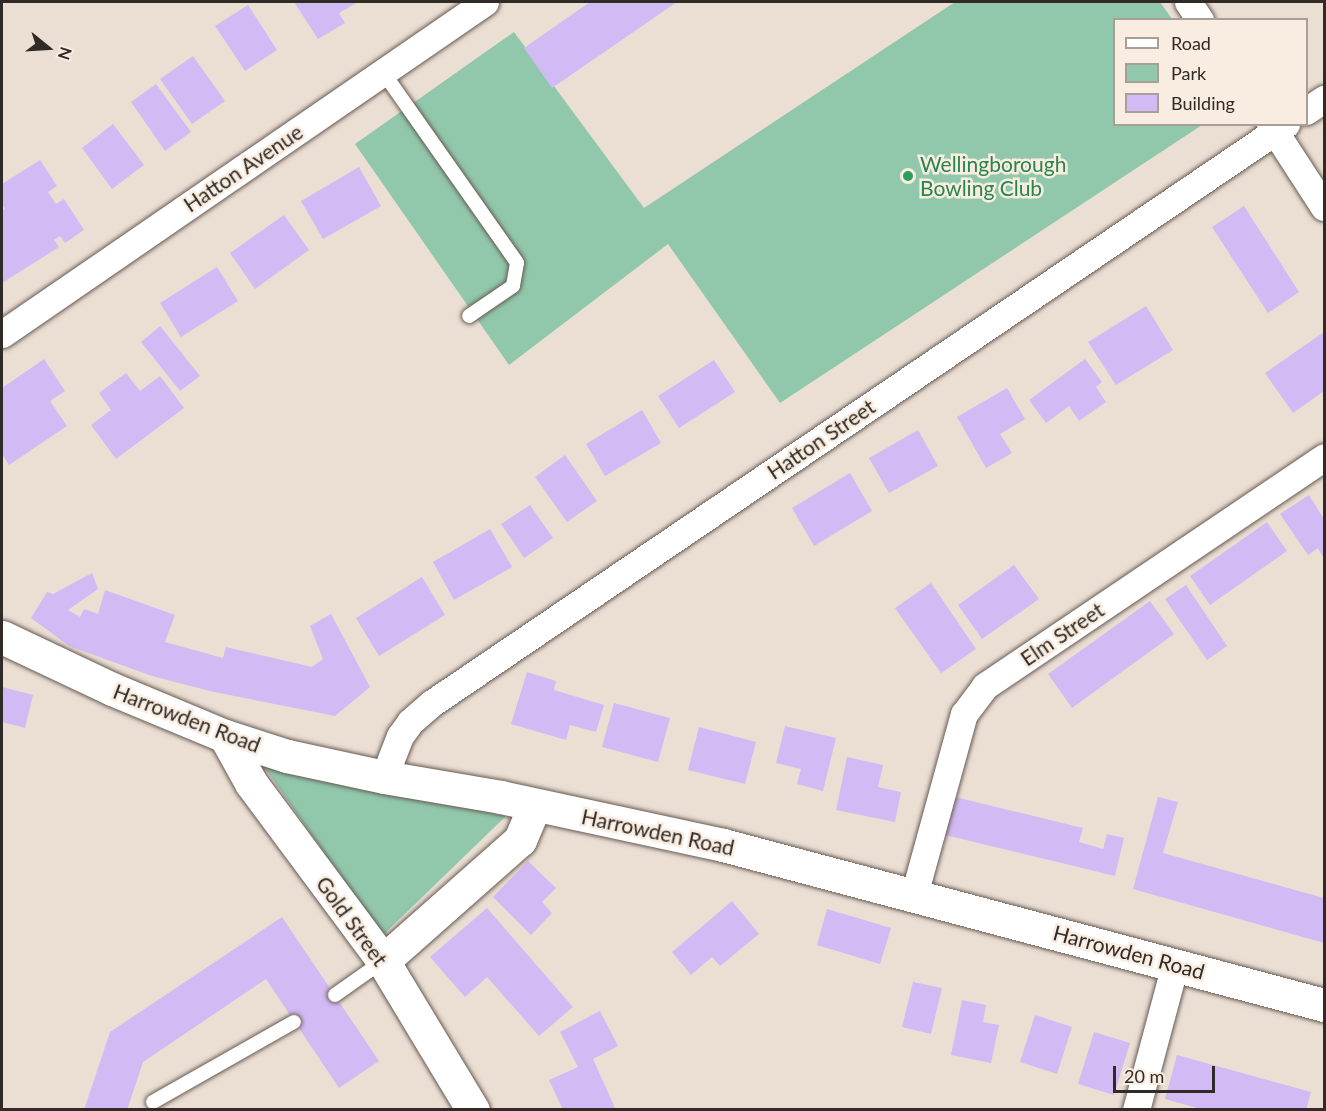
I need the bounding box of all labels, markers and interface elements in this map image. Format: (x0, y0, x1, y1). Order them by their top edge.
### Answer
north arrow (18, 18, 78, 78)
legend (1113, 18, 1308, 126)
text: Road (1171, 32, 1211, 54)
text: N (55, 45, 77, 63)
text: Park (1171, 62, 1206, 84)
text: Building (1171, 92, 1235, 114)
street label: Hatton Avenue (178, 119, 308, 217)
place label: Wellingborough Bowling Club (920, 151, 1066, 201)
marker: Wellingborough Bowling Club (901, 169, 915, 183)
street label: Hatton Street (762, 394, 880, 484)
street label: Elm Street (1016, 597, 1108, 671)
street label: Harrowden Road (110, 678, 264, 758)
street label: Harrowden Road (579, 803, 737, 861)
street label: Gold Street (311, 871, 393, 971)
street label: Harrowden Road (1051, 920, 1207, 984)
scale bar (1116, 1054, 1218, 1092)
text: 20 m (1124, 1065, 1164, 1087)

